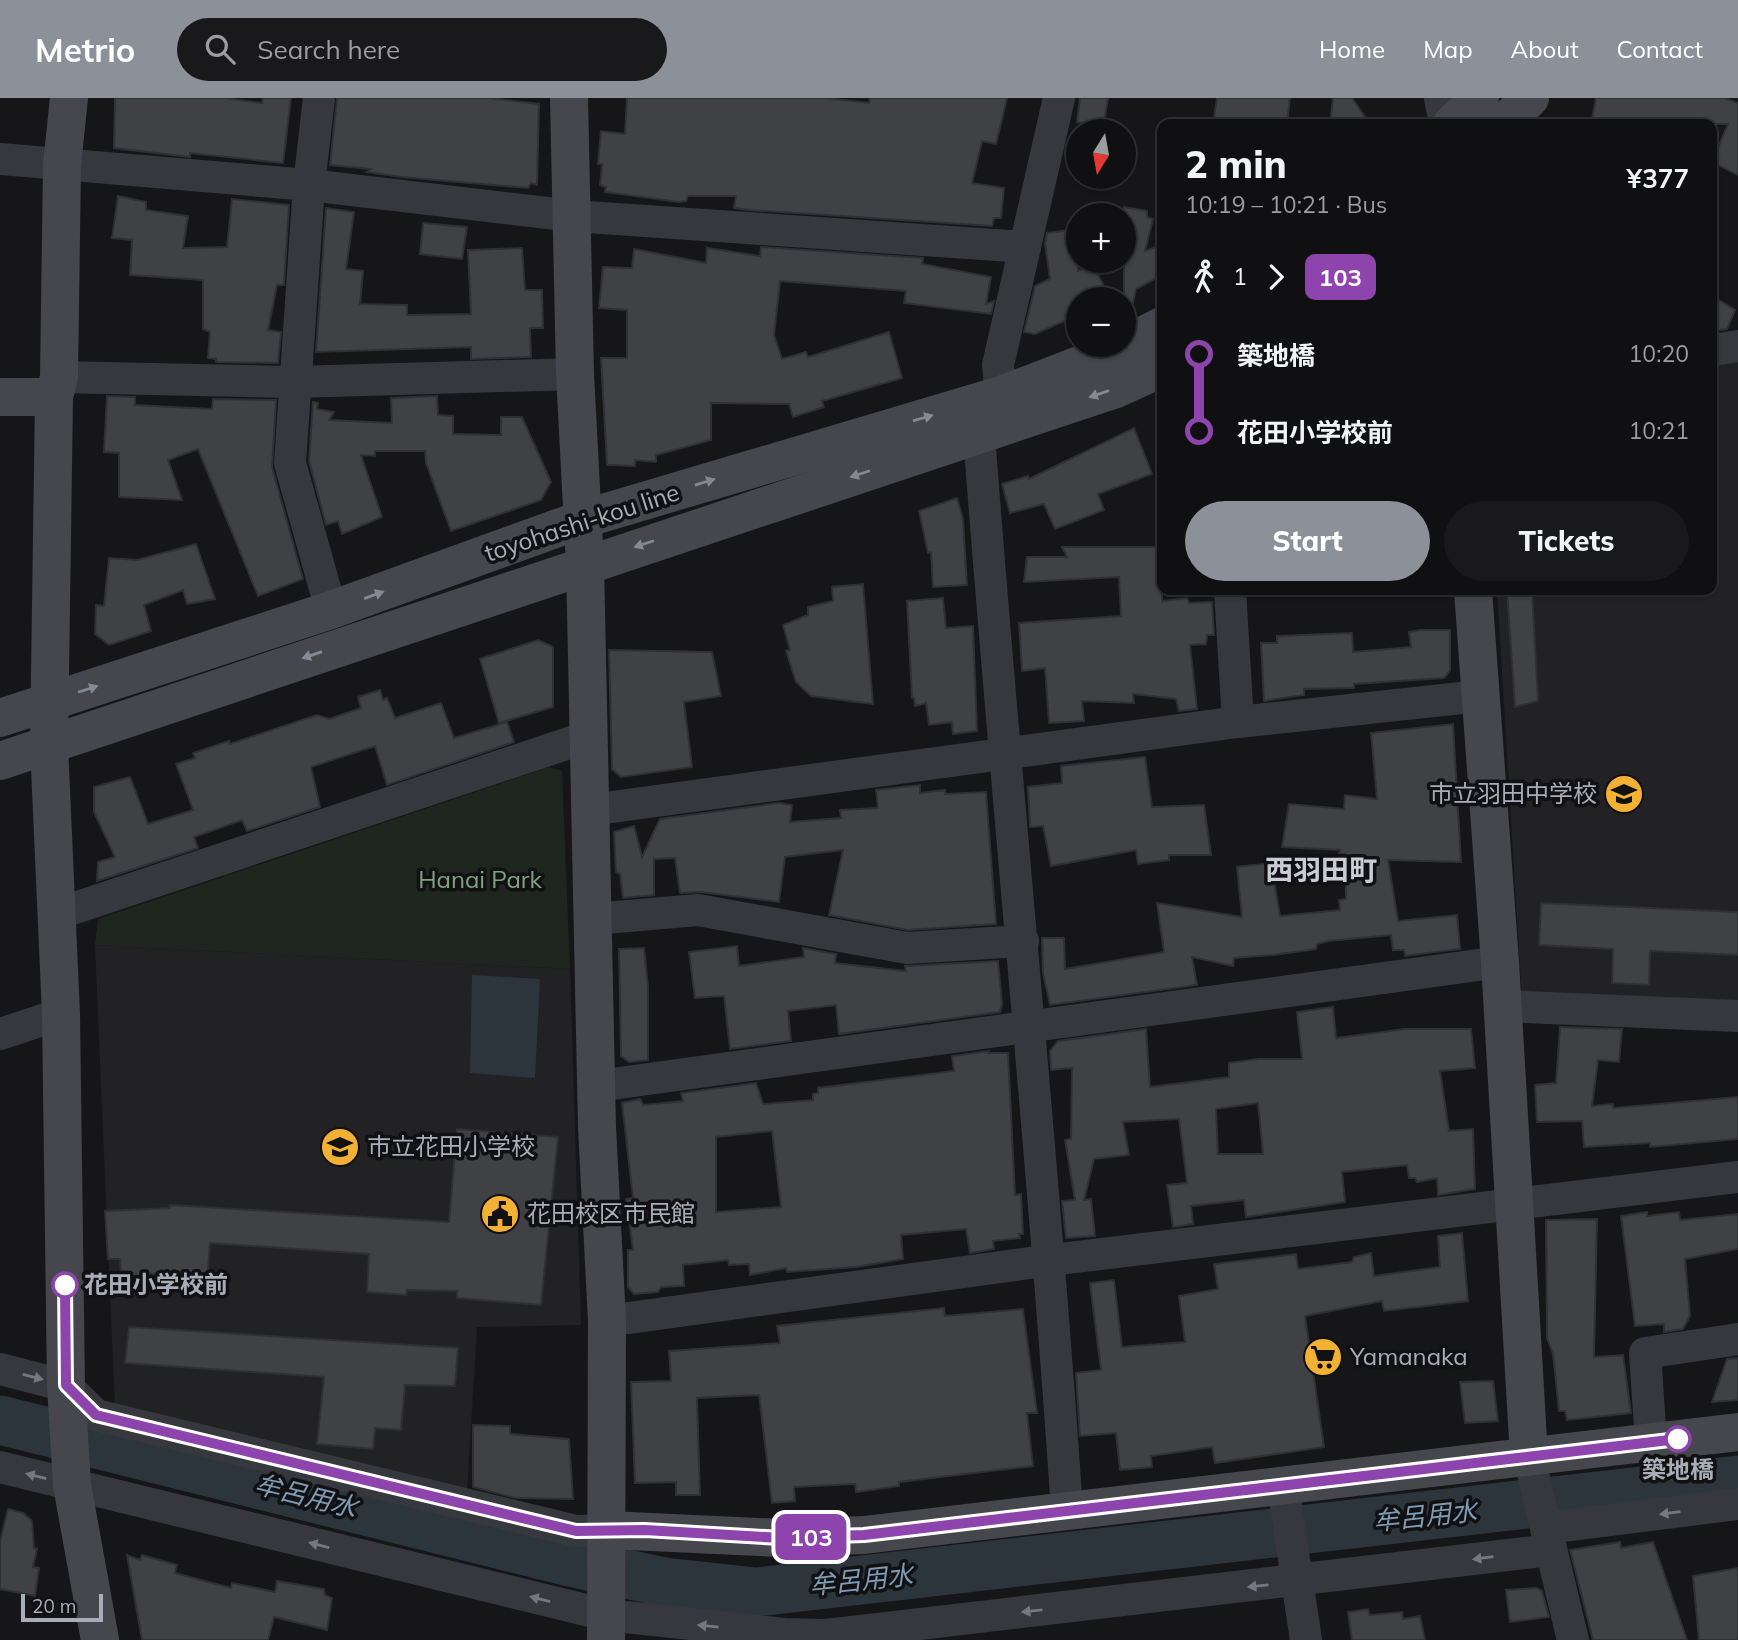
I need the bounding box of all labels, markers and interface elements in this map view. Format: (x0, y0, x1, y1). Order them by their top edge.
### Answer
search box (177, 18, 667, 81)
text: Metrio (35, 29, 135, 70)
icon: search (201, 30, 239, 68)
text: Search here (257, 33, 400, 66)
text: Home (1319, 34, 1385, 64)
text: Map (1423, 34, 1473, 64)
text: About (1511, 34, 1579, 64)
text: Contact (1617, 34, 1703, 64)
north arrow (1066, 119, 1136, 189)
map controls (1066, 119, 1136, 357)
text: 2 min (1185, 140, 1287, 188)
text: ¥377 (1627, 162, 1689, 195)
text: 10:19 – 10:21 · Bus (1185, 190, 1387, 219)
button: + (1066, 203, 1136, 273)
icon: walk (1185, 258, 1223, 296)
icon: forward (1257, 258, 1295, 296)
text: 1 (1233, 262, 1247, 291)
text: 103 (1319, 262, 1362, 292)
button: − (1066, 287, 1136, 357)
text: 築地橋 (1237, 339, 1315, 372)
text: 10:20 (1629, 339, 1689, 368)
one-way arrow (1089, 389, 1110, 400)
one-way arrow (913, 412, 934, 422)
text: 花田小学校前 (1237, 416, 1393, 449)
text: 10:21 (1629, 416, 1689, 445)
one-way arrow (849, 469, 870, 480)
street label: toyohashi-kou line (481, 476, 683, 568)
one-way arrow (695, 477, 716, 487)
button: Start (1185, 501, 1430, 581)
button: Tickets (1444, 501, 1689, 581)
one-way arrow (633, 540, 654, 550)
one-way arrow (363, 589, 384, 600)
one-way arrow (301, 650, 322, 661)
one-way arrow (78, 683, 99, 694)
school or university icon: 市立羽田中学校 (1603, 773, 1645, 815)
place label: 市立羽田中学校 (1429, 778, 1597, 808)
district label: 西羽田町 (1265, 852, 1377, 887)
park label: Hanai Park (418, 864, 543, 894)
school or university icon: 市立花田小学校 (319, 1126, 361, 1168)
place label: 市立花田小学校 (367, 1131, 535, 1161)
public building icon: 花田校区市民館 (479, 1193, 521, 1235)
place label: 花田校区市民館 (527, 1198, 695, 1228)
place label: 花田小学校前 (84, 1269, 228, 1299)
marker: 花田小学校前 (52, 1272, 78, 1298)
supermarket icon: Yamanaka (1302, 1336, 1344, 1378)
place label: Yamanaka (1349, 1341, 1468, 1371)
one-way arrow (22, 1372, 44, 1383)
marker: 築地橋 (1665, 1426, 1691, 1452)
place label: 築地橋 (1642, 1454, 1714, 1484)
water label: 牟呂用水 (252, 1467, 363, 1525)
one-way arrow (25, 1470, 47, 1481)
water label: 牟呂用水 (1372, 1493, 1481, 1537)
one-way arrow (1659, 1507, 1681, 1518)
line badge: 103 (771, 1514, 851, 1560)
text: 103 (789, 1522, 833, 1552)
one-way arrow (308, 1539, 330, 1550)
one-way arrow (1472, 1552, 1494, 1563)
water label: 牟呂用水 (808, 1557, 917, 1601)
one-way arrow (1246, 1581, 1268, 1592)
scale bar (21, 1591, 103, 1623)
one-way arrow (529, 1593, 551, 1604)
text: 20 m (32, 1594, 76, 1618)
one-way arrow (1020, 1606, 1042, 1617)
one-way arrow (697, 1621, 719, 1632)

